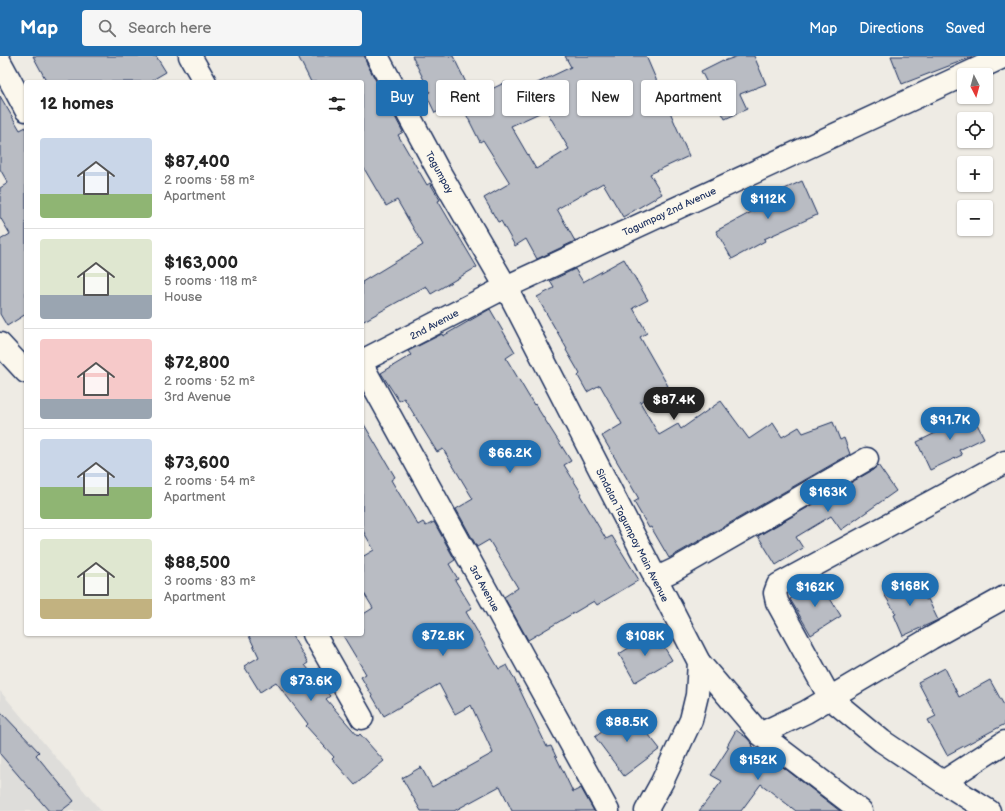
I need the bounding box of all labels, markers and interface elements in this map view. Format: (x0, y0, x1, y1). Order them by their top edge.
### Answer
search box (82, 10, 362, 46)
text: Map (20, 17, 58, 40)
icon: search (96, 17, 118, 39)
text: Search here (128, 19, 211, 38)
text: Map (809, 20, 837, 37)
text: Directions (859, 20, 924, 37)
text: Saved (946, 20, 985, 37)
north arrow (957, 68, 993, 104)
map controls (957, 68, 993, 236)
chip: Buy (376, 80, 428, 116)
chip: Rent (436, 80, 494, 116)
chip: Filters (502, 80, 569, 116)
chip: New (577, 80, 633, 116)
chip: Apartment (641, 80, 736, 116)
icon: filters (326, 93, 348, 115)
text: 12 homes (40, 94, 114, 114)
button: locate (957, 112, 993, 148)
street label: Tagumpay (423, 149, 456, 196)
text: $87,400 (164, 152, 230, 172)
icon: home (72, 154, 120, 202)
button: + (957, 156, 993, 192)
text: 2 rooms · 58 m² (164, 172, 255, 188)
street label: Tagumpay 2nd Avenue (621, 185, 718, 239)
pin: $112K (740, 186, 796, 220)
text: Apartment (164, 188, 225, 204)
text: $112K (750, 191, 786, 207)
button: − (957, 200, 993, 236)
text: $163,000 (164, 253, 238, 273)
icon: home (72, 255, 120, 303)
text: 5 rooms · 118 m² (164, 273, 257, 289)
text: House (164, 289, 202, 305)
street label: 2nd Avenue (408, 307, 461, 343)
text: $72,800 (164, 353, 230, 373)
icon: home (72, 355, 120, 403)
text: 2 rooms · 52 m² (164, 373, 255, 389)
pin: $87.4K (641, 387, 707, 421)
text: 3rd Avenue (164, 389, 231, 405)
text: $87.4K (653, 392, 695, 408)
pin: $91.7K (917, 407, 983, 441)
text: $91.7K (930, 412, 970, 428)
pin: $66.2K (477, 440, 543, 474)
text: $66.2K (488, 445, 532, 461)
text: $73,600 (164, 453, 230, 473)
icon: home (72, 455, 120, 503)
street label: Sindalan Tagumpay Main Avenue (593, 467, 671, 604)
text: 2 rooms · 54 m² (164, 473, 255, 489)
pin: $163K (800, 479, 856, 513)
text: $163K (809, 484, 847, 500)
text: Apartment (164, 489, 225, 505)
text: $88,500 (164, 553, 230, 573)
icon: home (72, 555, 120, 603)
street label: 3rd Avenue (466, 563, 502, 614)
text: 3 rooms · 83 m² (164, 573, 256, 589)
pin: $168K (882, 573, 938, 607)
pin: $162K (787, 574, 843, 608)
text: $168K (891, 578, 929, 594)
text: $162K (796, 579, 834, 595)
text: Apartment (164, 589, 225, 605)
pin: $72.8K (410, 623, 476, 657)
pin: $108K (617, 623, 673, 657)
text: $72.8K (421, 628, 465, 644)
text: $108K (626, 628, 664, 644)
pin: $73.6K (278, 668, 344, 702)
text: $73.6K (290, 673, 332, 689)
pin: $88.5K (594, 709, 660, 743)
text: $88.5K (605, 714, 649, 730)
pin: $152K (730, 747, 786, 781)
text: $152K (739, 752, 777, 768)

